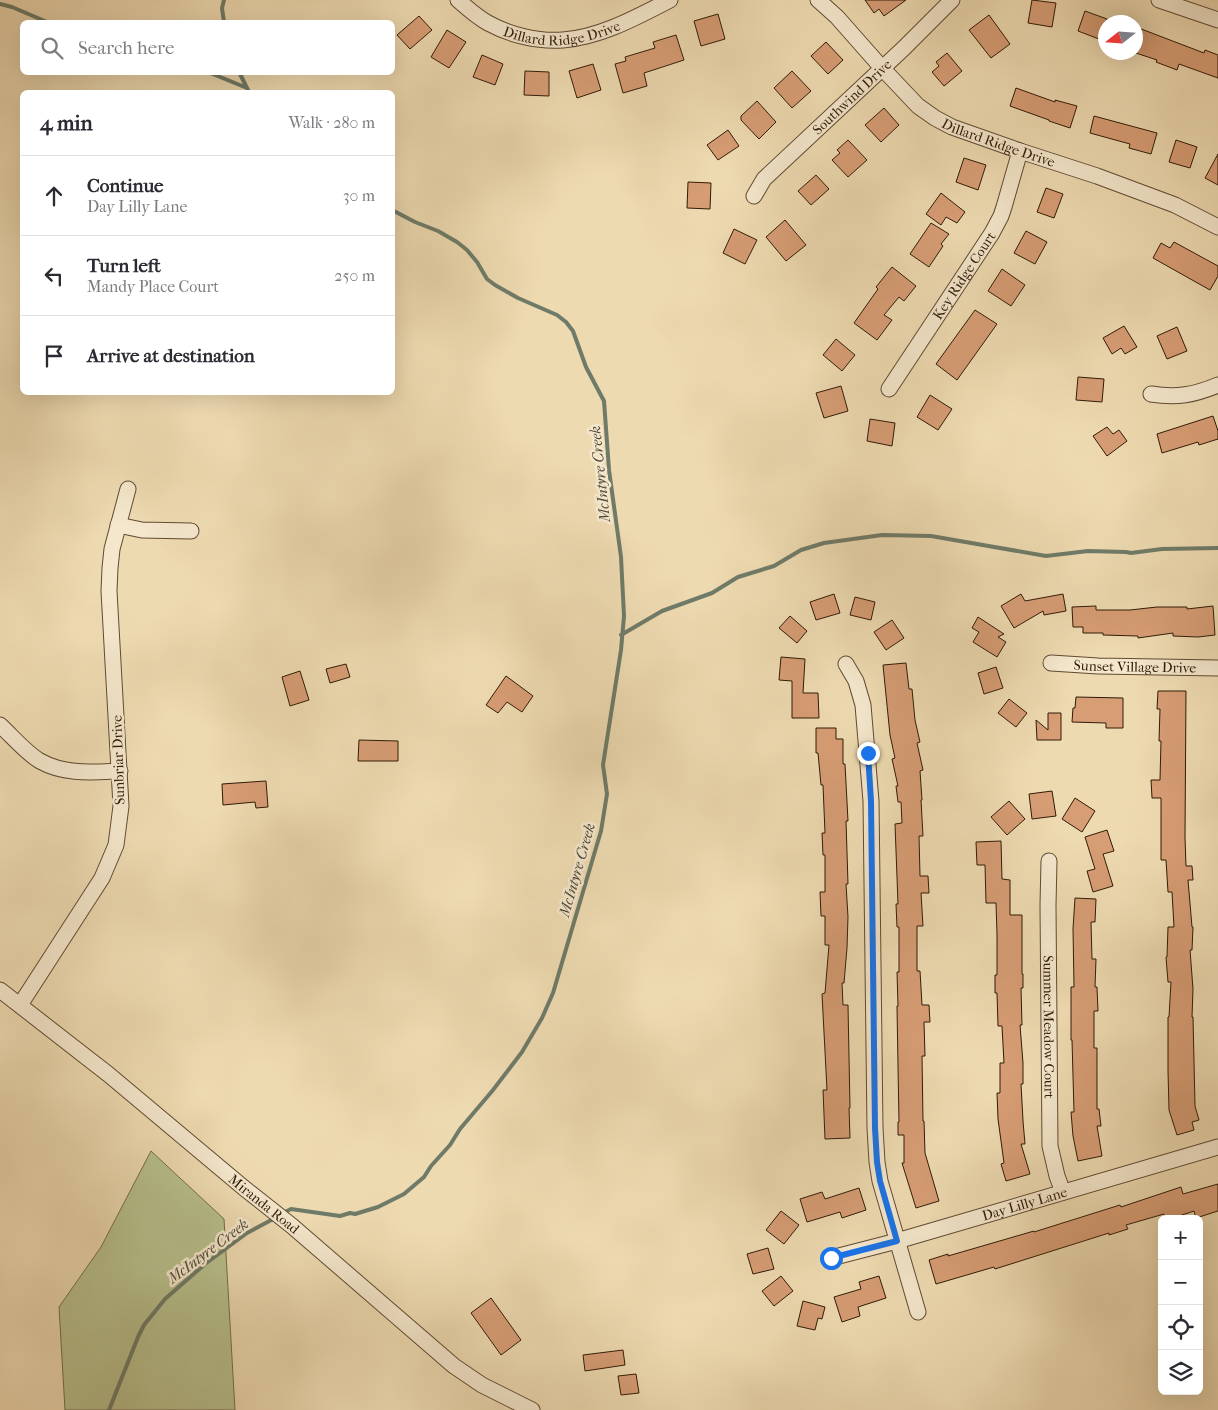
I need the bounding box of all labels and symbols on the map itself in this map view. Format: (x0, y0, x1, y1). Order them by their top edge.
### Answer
north arrow (1098, 15, 1143, 60)
street label: Dillard Ridge Drive (501, 17, 623, 49)
street label: Southwind Drive (809, 56, 895, 138)
street label: Dillard Ridge Drive (939, 115, 1057, 171)
street label: Key Ridge Court (929, 229, 999, 323)
water label: McIntyre Creek (586, 425, 614, 524)
street label: Sunset Village Drive (1073, 656, 1196, 677)
street label: Sunbriar Drive (108, 715, 129, 805)
route end (857, 742, 880, 765)
water label: McIntyre Creek (555, 821, 599, 920)
street label: Summer Meadow Court (1039, 955, 1058, 1099)
street label: Miranda Road (225, 1171, 303, 1238)
street label: Day Lilly Lane (980, 1184, 1069, 1225)
water label: McIntyre Creek (163, 1215, 252, 1288)
route start (820, 1247, 843, 1270)

